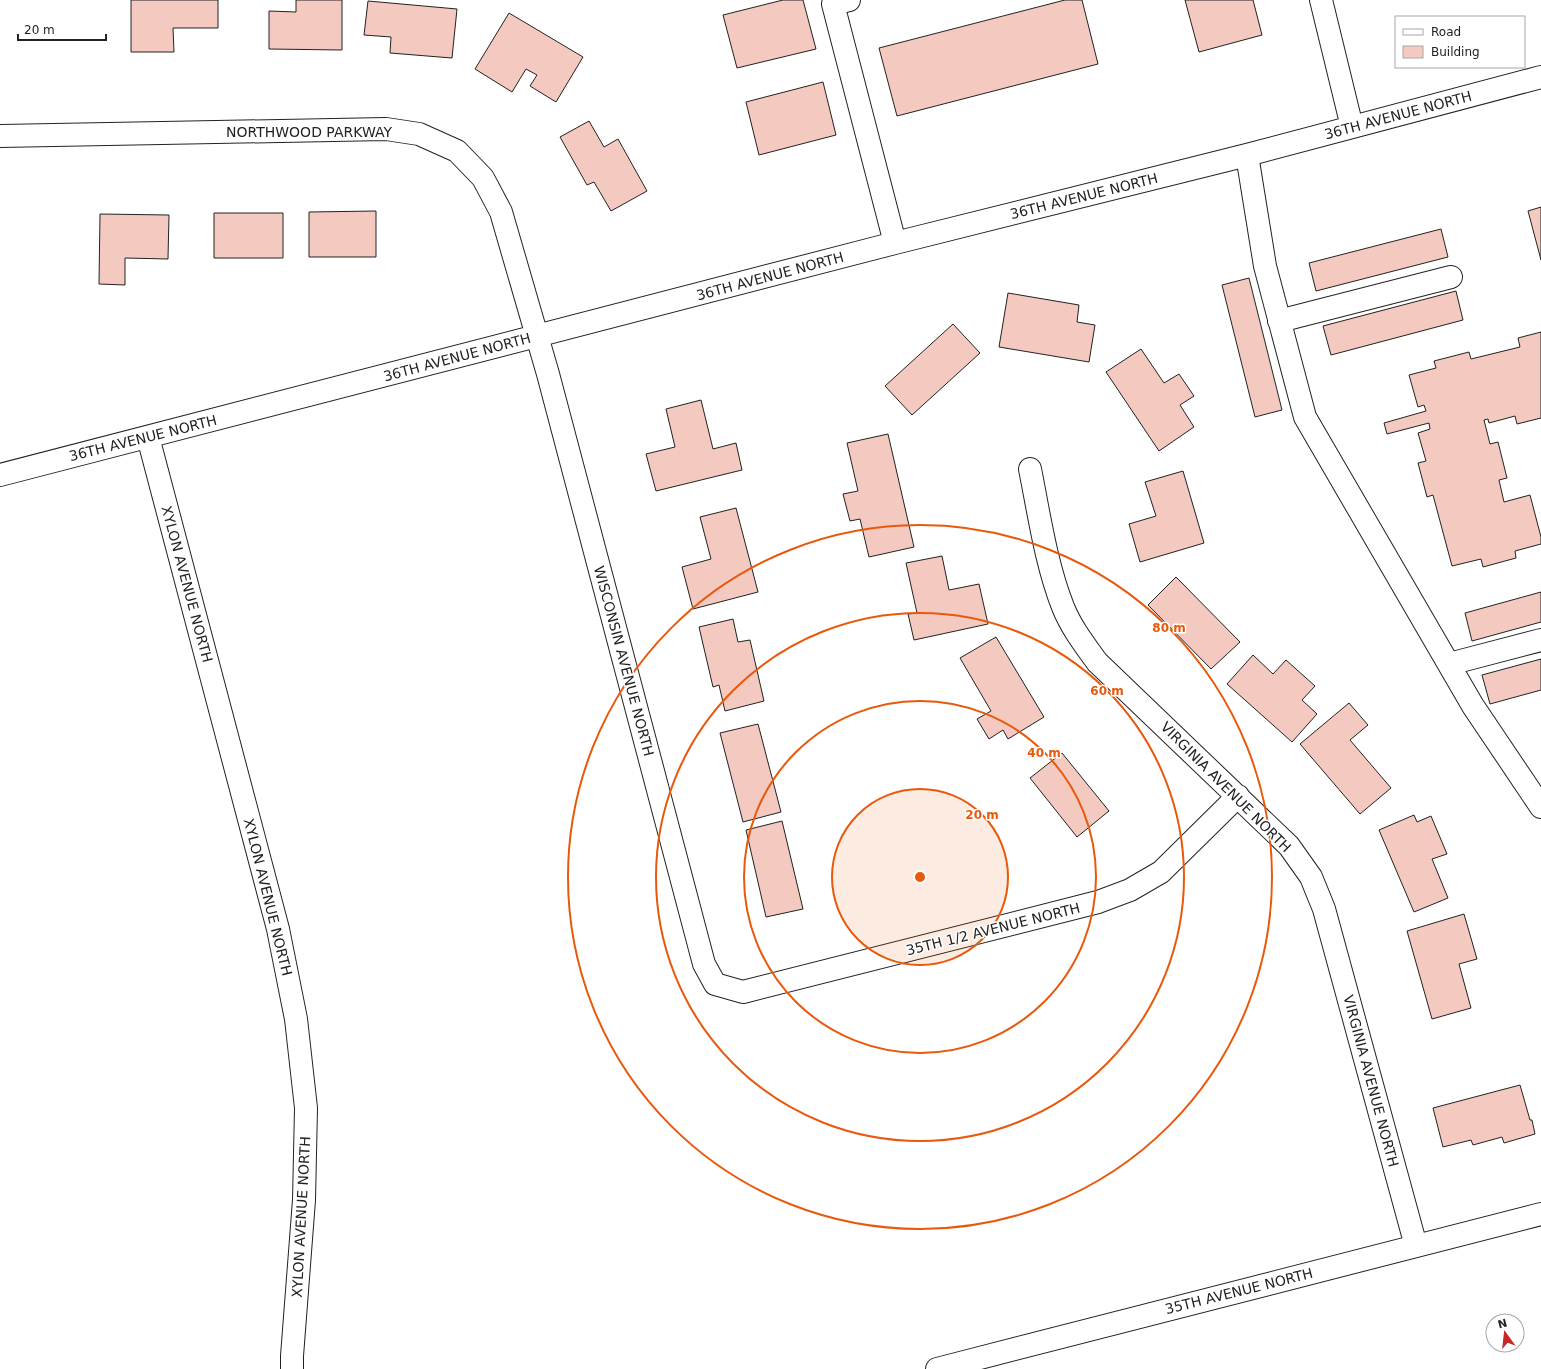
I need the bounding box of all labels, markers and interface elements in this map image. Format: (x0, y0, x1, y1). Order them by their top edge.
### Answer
scale bar (18, 16, 106, 42)
legend (1395, 16, 1525, 68)
text: 20 m (24, 23, 55, 37)
text: Road (1431, 25, 1461, 39)
text: Building (1431, 45, 1480, 59)
street label: 36TH AVENUE NORTH (1323, 88, 1473, 142)
street label: NORTHWOOD PARKWAY (226, 124, 392, 140)
street label: 36TH AVENUE NORTH (1008, 170, 1160, 222)
street label: 36TH AVENUE NORTH (695, 249, 845, 303)
street label: 36TH AVENUE NORTH (382, 330, 532, 384)
street label: 36TH AVENUE NORTH (67, 412, 219, 464)
street label: XYLON AVENUE NORTH (158, 504, 216, 664)
street label: WISCONSIN AVENUE NORTH (591, 564, 657, 758)
text: 80 m (1152, 621, 1186, 635)
text: 60 m (1090, 684, 1124, 698)
street label: VIRGINIA AVENUE NORTH (1158, 719, 1294, 855)
text: 40 m (1027, 746, 1061, 760)
text: 20 m (965, 808, 999, 822)
street label: XYLON AVENUE NORTH (241, 817, 295, 977)
centre of rings (913, 870, 927, 884)
street label: 35TH 1/2 AVENUE NORTH (904, 900, 1082, 958)
street label: VIRGINIA AVENUE NORTH (1340, 993, 1402, 1169)
street label: XYLON AVENUE NORTH (289, 1136, 313, 1298)
street label: 35TH AVENUE NORTH (1163, 1265, 1315, 1317)
north arrow (1485, 1313, 1525, 1353)
text: N (1496, 1316, 1509, 1331)

